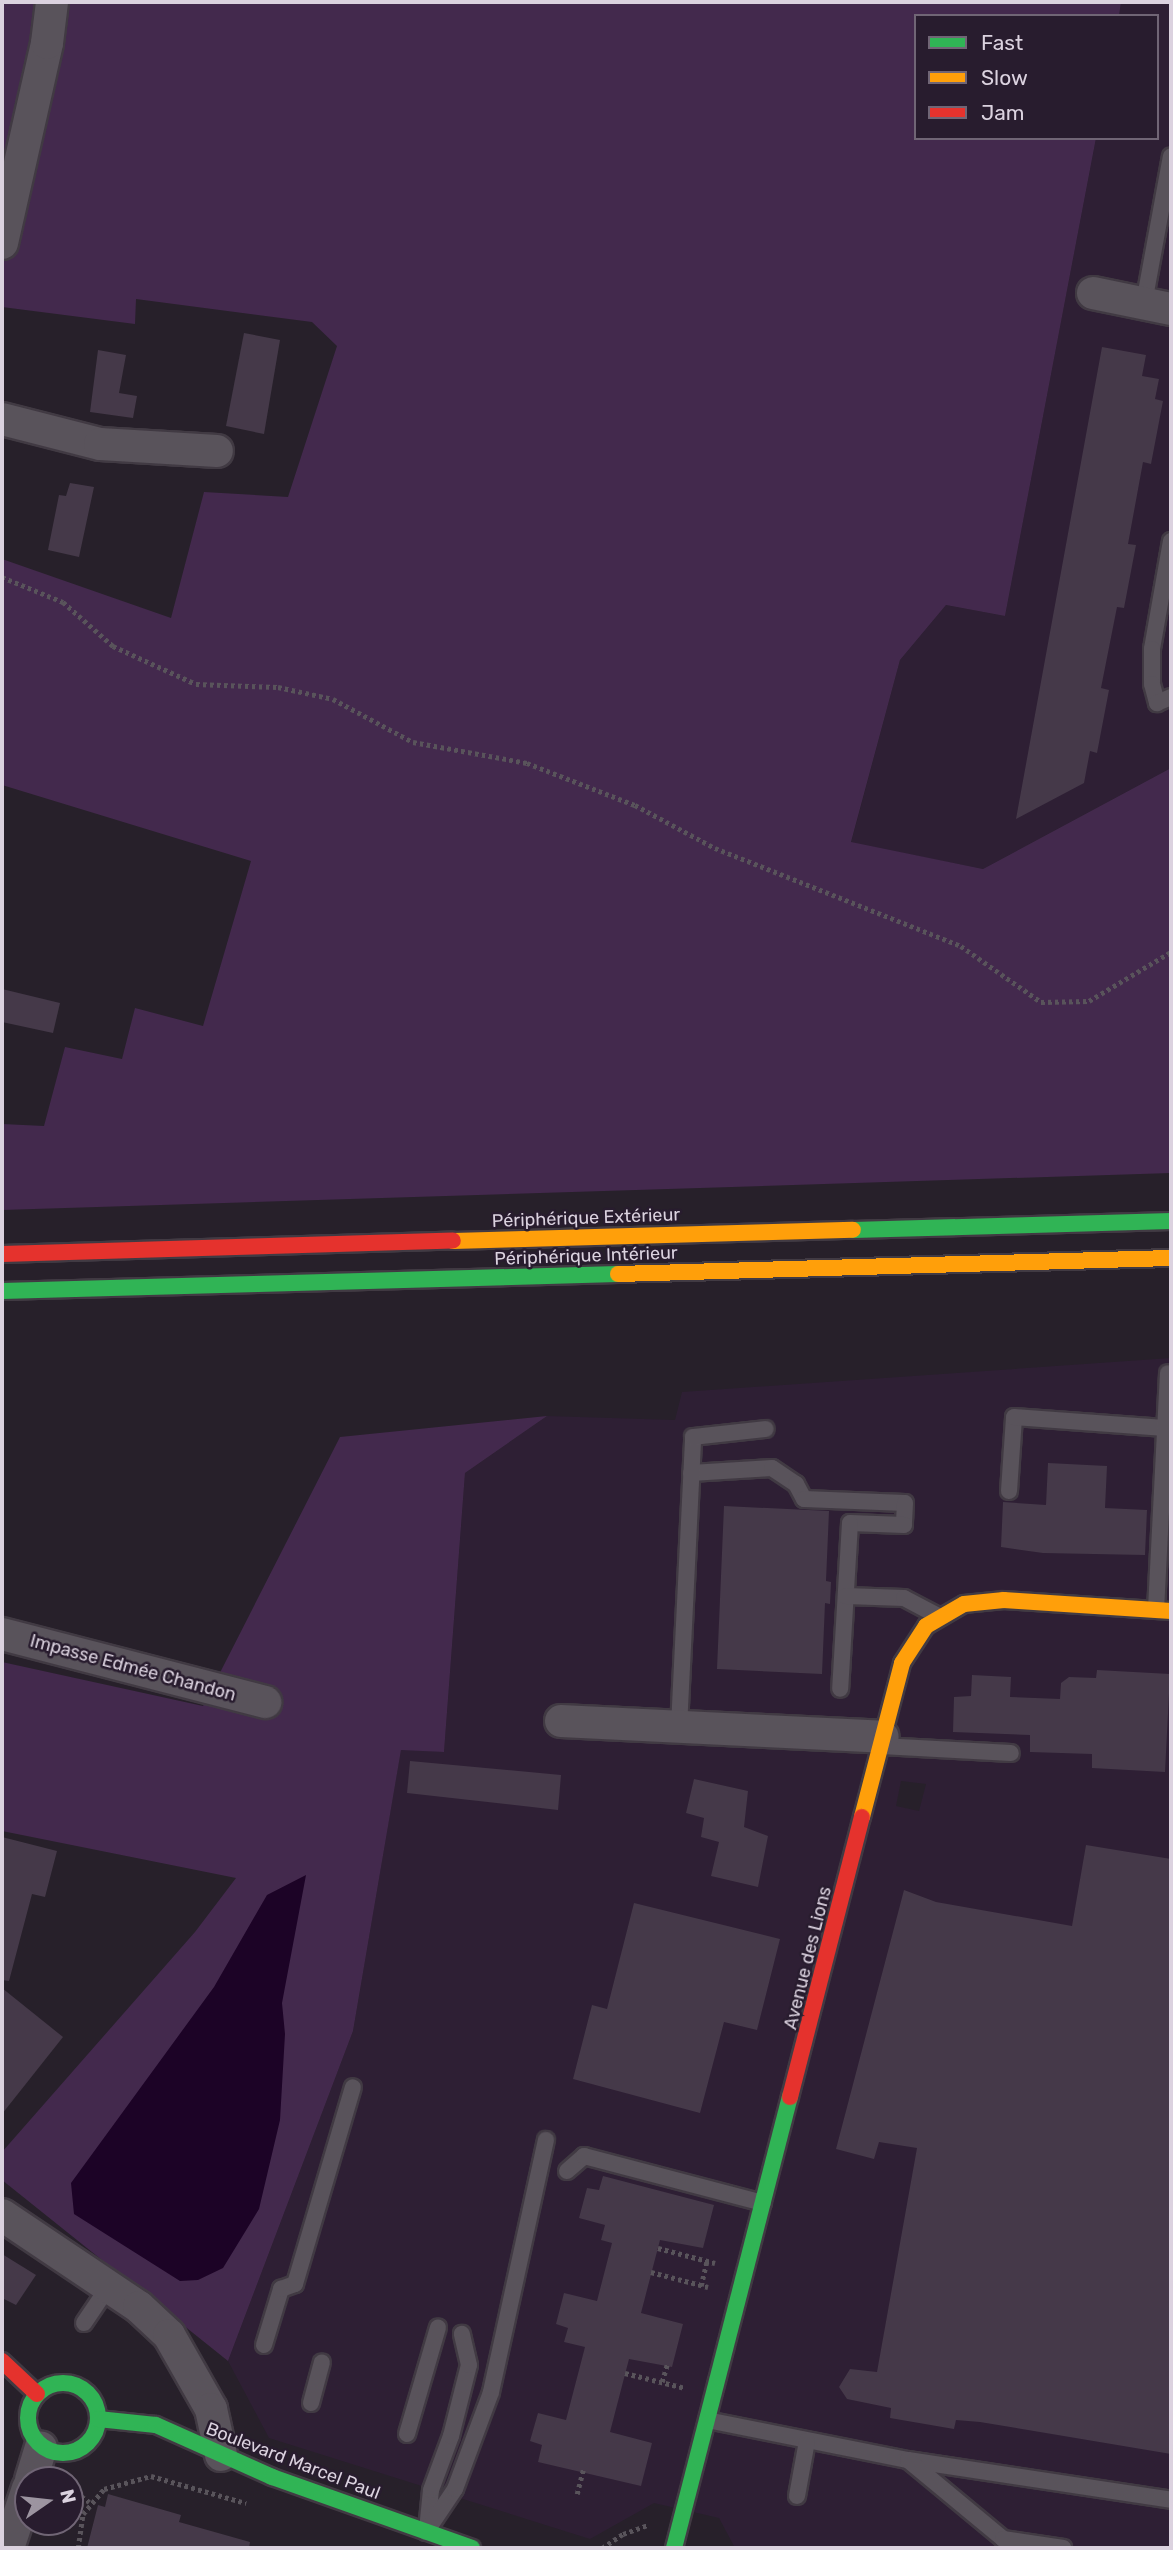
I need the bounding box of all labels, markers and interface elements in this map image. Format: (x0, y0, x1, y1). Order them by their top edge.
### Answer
legend (914, 14, 1159, 140)
text: Fast (981, 30, 1023, 55)
text: Slow (981, 65, 1028, 90)
text: Jam (981, 100, 1025, 125)
street label: Périphérique Extérieur (491, 1204, 681, 1232)
street label: Périphérique Intérieur (494, 1242, 678, 1270)
street label: Impasse Edmée Chandon (28, 1630, 238, 1706)
street label: Avenue des Lions (780, 1884, 836, 2032)
street label: Boulevard Marcel Paul (203, 2418, 383, 2504)
north arrow (14, 2466, 84, 2536)
text: N (55, 2487, 81, 2506)

